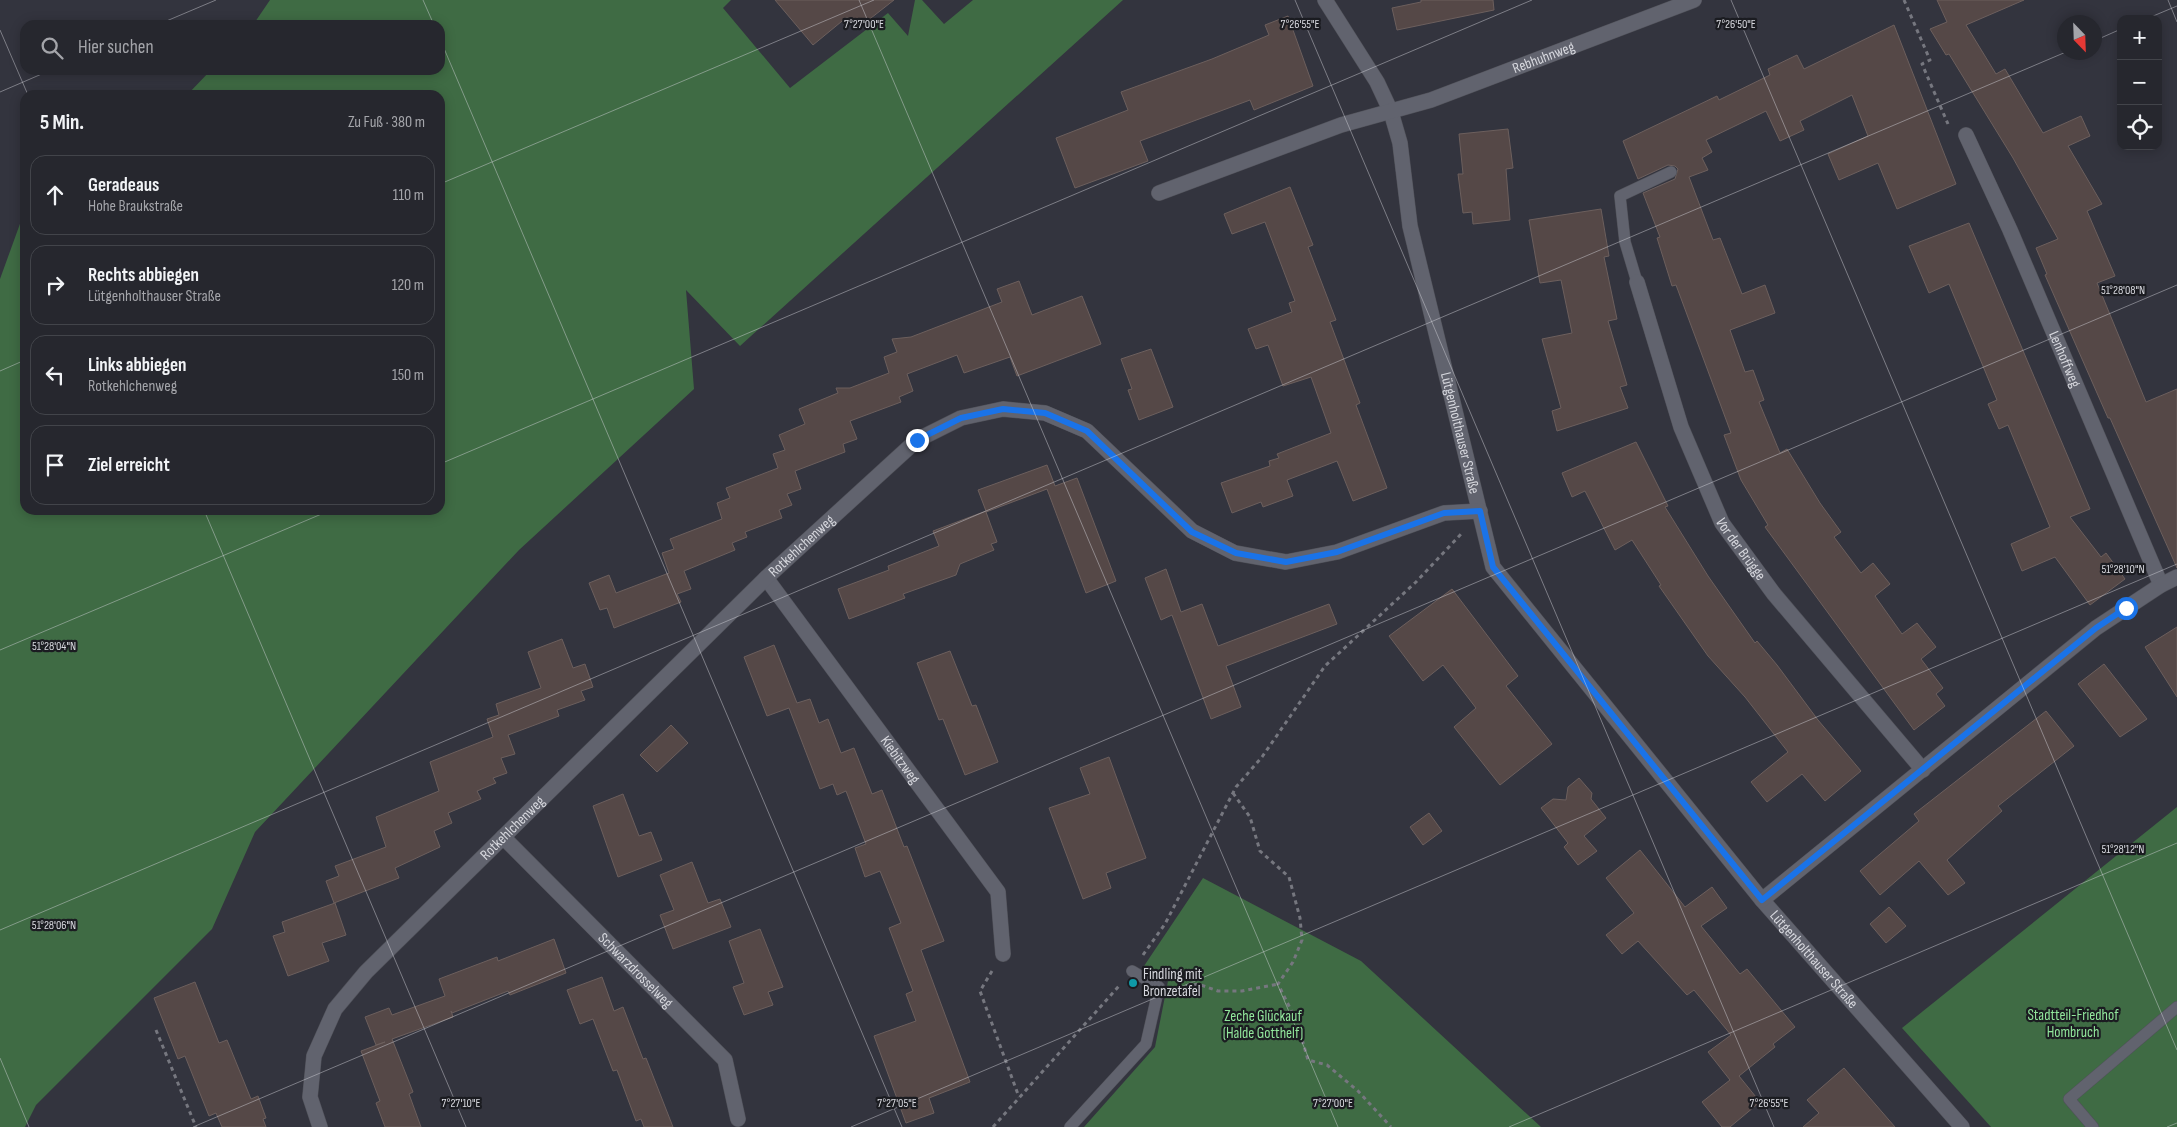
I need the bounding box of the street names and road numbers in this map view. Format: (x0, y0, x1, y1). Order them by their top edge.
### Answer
street label: Rebhuhnweg (1510, 37, 1577, 78)
street label: Lenhoffweg (2044, 328, 2085, 390)
street label: Lütgenholthauser Straße (1436, 370, 1484, 496)
street label: Rotkehlchenweg (764, 511, 839, 581)
street label: Vor der Brügge (1711, 515, 1770, 584)
street label: Kiebitzweg (876, 732, 924, 788)
street label: Rotkehlchenweg (476, 792, 549, 864)
street label: Lütgenholthauser Straße (1765, 906, 1862, 1013)
street label: Schwarzdrosselweg (594, 929, 677, 1012)

